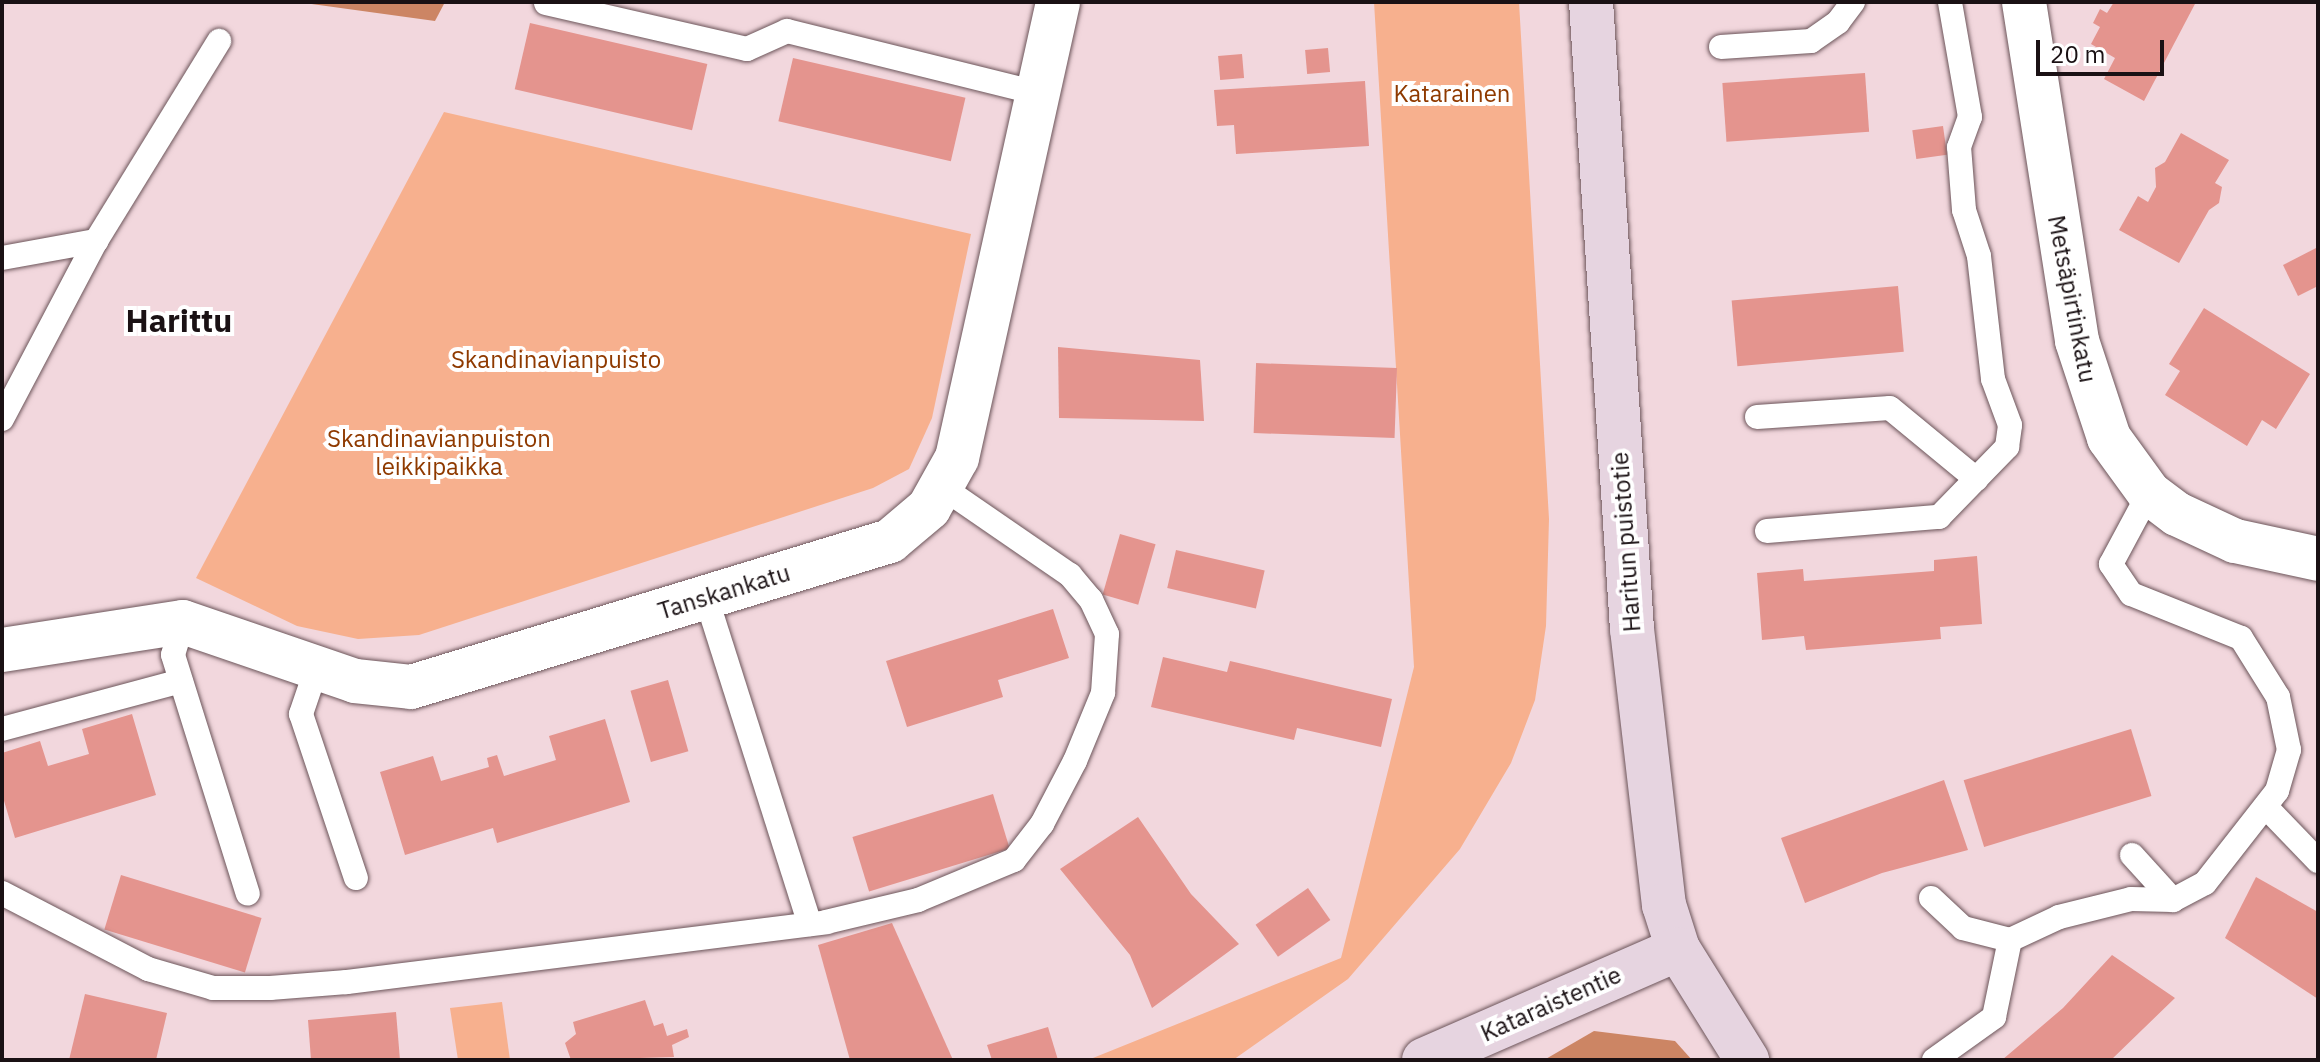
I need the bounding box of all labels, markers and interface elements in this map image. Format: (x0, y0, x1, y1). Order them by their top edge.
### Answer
scale bar (2040, 24, 2168, 74)
text: 20 m (2050, 38, 2105, 70)
park label: Katarainen (1394, 80, 1510, 108)
street label: Metsäpirtinkatu (2042, 213, 2102, 385)
district label: Harittu (126, 301, 232, 339)
park label: Skandinavianpuisto (451, 346, 661, 374)
park label: Skandinavianpuiston leikkipaikka (327, 425, 551, 481)
street label: Haritun puistotie (1605, 451, 1647, 633)
street label: Tanskankatu (654, 558, 794, 626)
street label: Kataraistentie (1476, 960, 1626, 1048)

